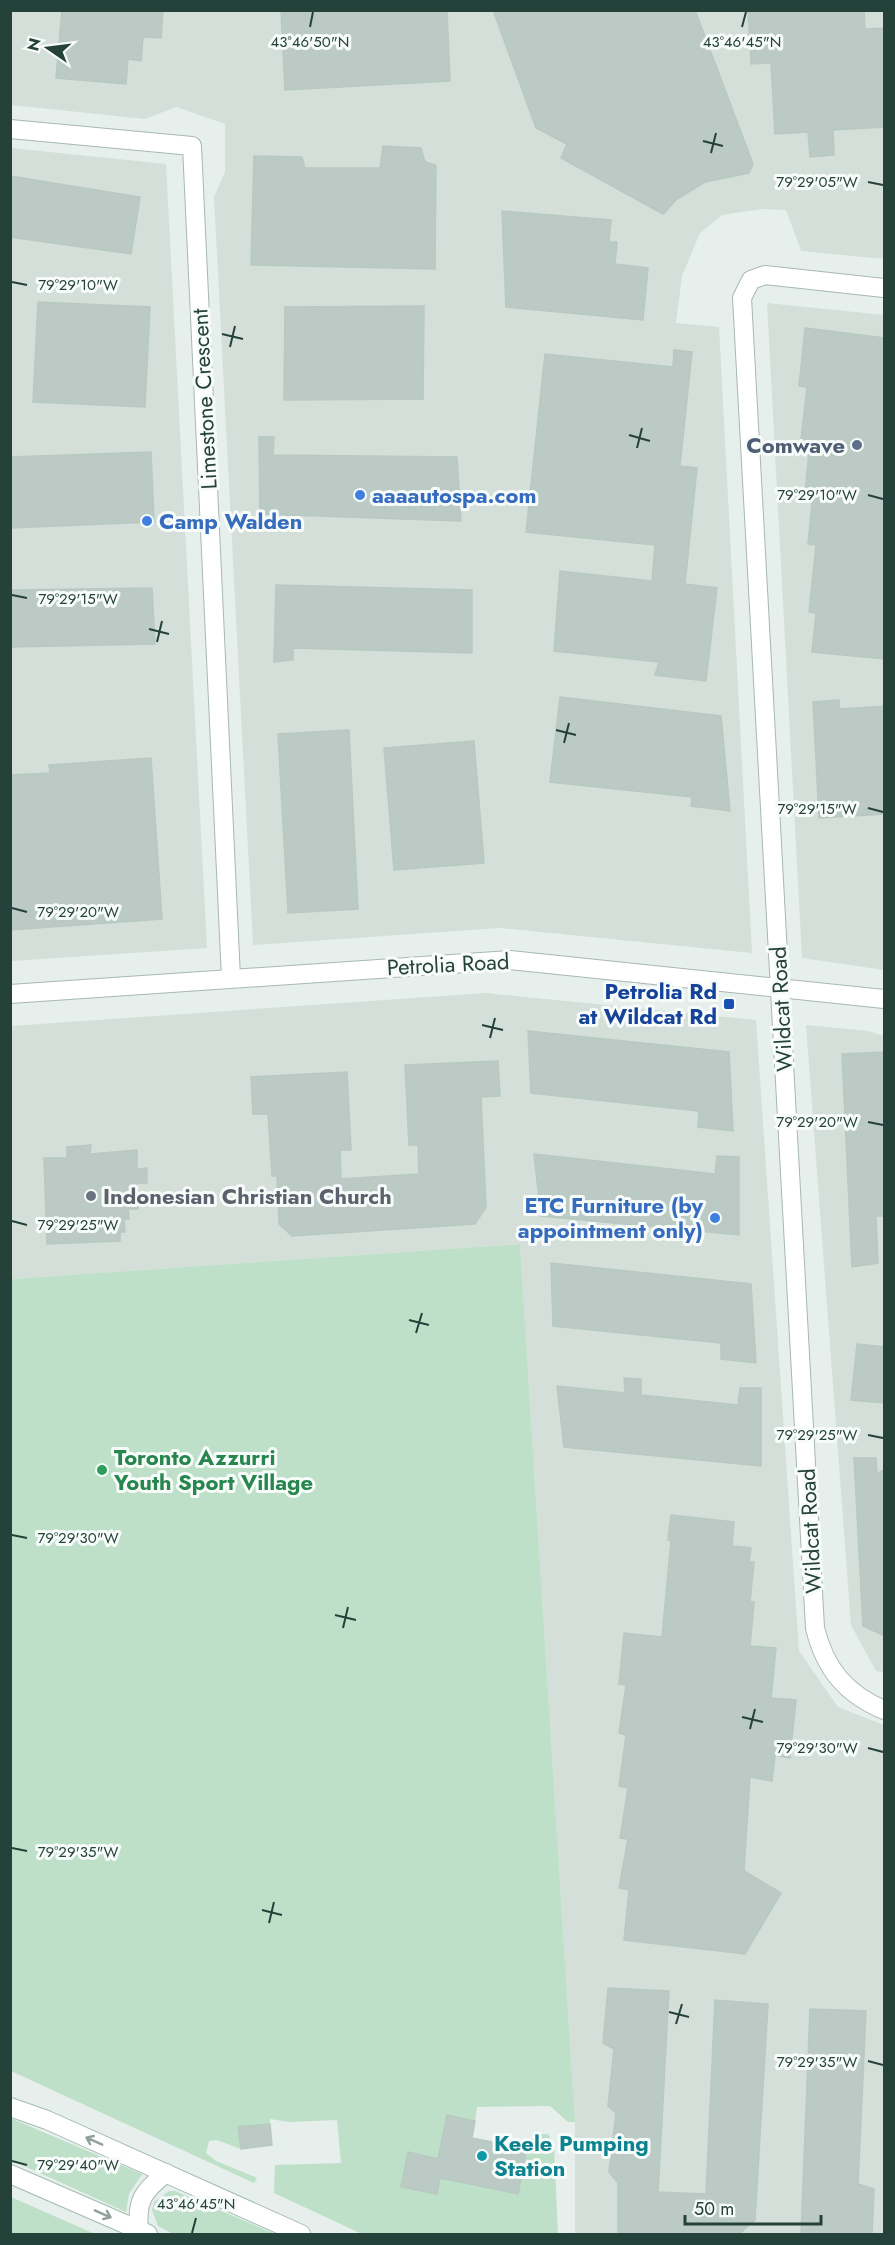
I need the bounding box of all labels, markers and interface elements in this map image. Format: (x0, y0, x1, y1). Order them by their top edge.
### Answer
north arrow (18, 18, 78, 78)
text: 43°46'50"N (271, 31, 349, 53)
text: 43°46'45"N (703, 31, 781, 53)
text: N (21, 36, 47, 53)
text: 79°29'05"W (776, 171, 858, 193)
text: 79°29'10"W (38, 274, 118, 296)
street label: Limestone Crescent (183, 307, 225, 490)
place label: Comwave (746, 429, 845, 461)
marker: Comwave (850, 438, 864, 452)
place label: aaaautospa.com (372, 479, 537, 511)
text: 79°29'10"W (777, 484, 857, 506)
marker: aaaautospa.com (353, 488, 367, 502)
place label: Camp Walden (159, 505, 302, 537)
marker: Camp Walden (140, 514, 154, 528)
text: 79°29'15"W (38, 588, 118, 610)
text: 79°29'15"W (777, 798, 857, 820)
text: 79°29'20"W (37, 901, 119, 923)
street label: Petrolia Road (386, 945, 510, 983)
street label: Wildcat Road (762, 945, 800, 1073)
place label: Petrolia Rd at Wildcat Rd (578, 975, 717, 1032)
marker: Petrolia Rd at Wildcat Rd (722, 997, 736, 1011)
text: 79°29'20"W (776, 1111, 858, 1133)
place label: Indonesian Christian Church (103, 1180, 392, 1212)
marker: Indonesian Christian Church (84, 1189, 98, 1203)
place label: ETC Furniture (by appointment only) (518, 1189, 704, 1246)
marker: ETC Furniture (by appointment only) (708, 1211, 722, 1225)
text: 79°29'25"W (38, 1214, 119, 1236)
text: 79°29'25"W (777, 1424, 858, 1446)
place label: Toronto Azzurri Youth Sport Village (113, 1441, 313, 1498)
marker: Toronto Azzurri Youth Sport Village (95, 1463, 109, 1477)
street label: Wildcat Road (791, 1467, 829, 1595)
text: 79°29'30"W (37, 1527, 119, 1549)
text: 79°29'30"W (776, 1737, 858, 1759)
text: 79°29'35"W (38, 1841, 118, 1863)
text: 79°29'35"W (777, 2051, 857, 2073)
place label: Keele Pumping Station (494, 2127, 649, 2184)
one-way arrow (86, 2135, 104, 2146)
marker: Keele Pumping Station (475, 2149, 489, 2163)
text: 79°29'40"W (37, 2154, 119, 2176)
scale bar (685, 2188, 822, 2226)
text: 43°46'45"N (157, 2193, 235, 2215)
text: 50 m (694, 2196, 734, 2222)
one-way arrow (93, 2209, 111, 2221)

